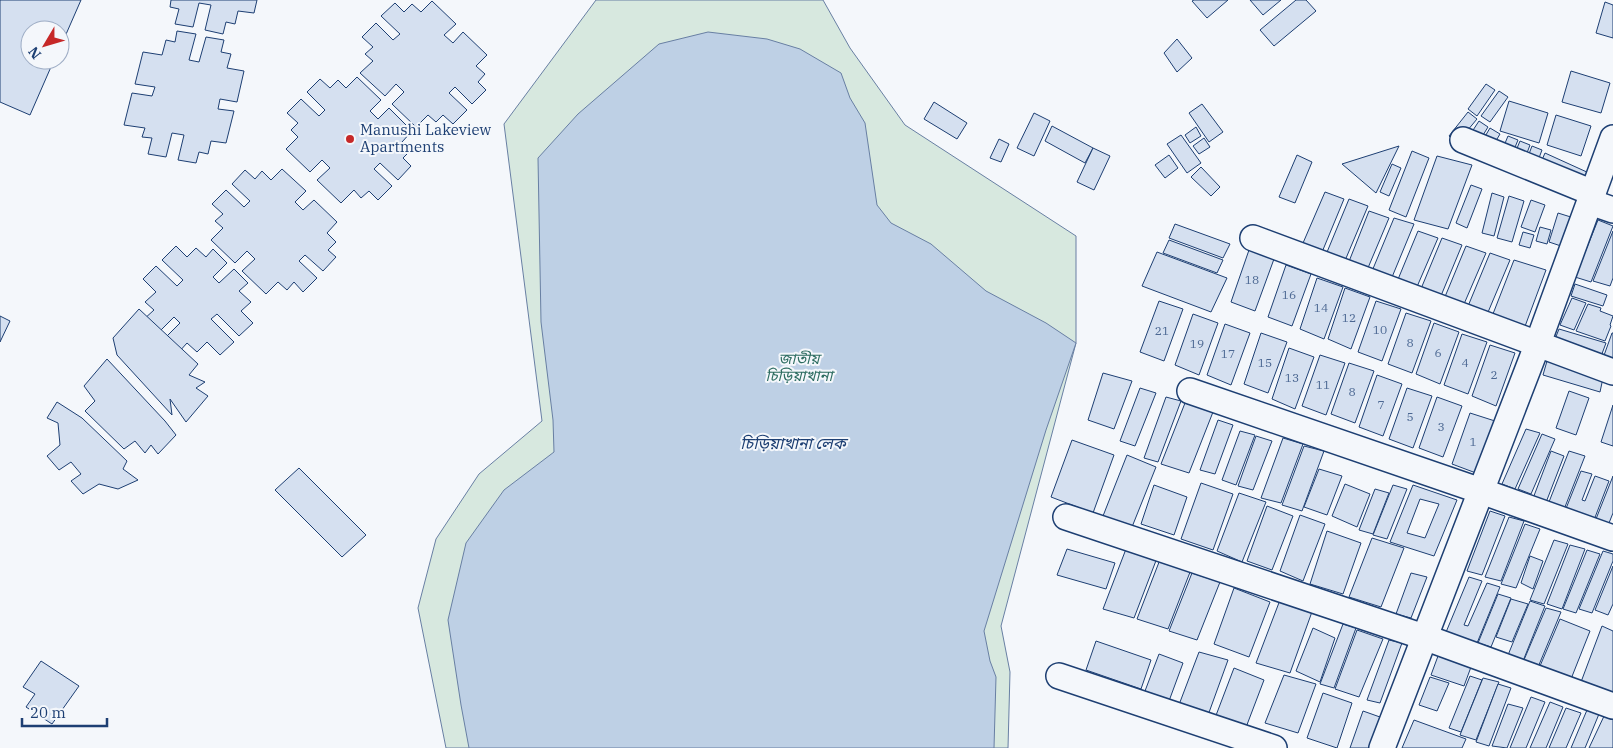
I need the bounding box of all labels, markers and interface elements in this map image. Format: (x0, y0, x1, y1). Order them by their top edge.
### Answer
north arrow (20, 20, 70, 70)
text: N (24, 43, 45, 63)
place label: Manushi Lakeview Apartments (360, 120, 491, 156)
marker: Manushi Lakeview Apartments (344, 133, 356, 145)
house number: 18 (1245, 272, 1259, 287)
house number: 16 (1282, 287, 1296, 302)
house number: 14 (1314, 300, 1328, 315)
house number: 12 (1342, 310, 1356, 325)
house number: 10 (1373, 322, 1387, 337)
house number: 21 (1155, 323, 1169, 338)
house number: 8 (1406, 335, 1414, 350)
house number: 19 (1190, 336, 1204, 351)
house number: 6 (1434, 345, 1442, 360)
house number: 17 (1221, 346, 1235, 361)
park label: জাতীয় চিড়িয়াখানা (765, 349, 836, 385)
house number: 15 (1258, 355, 1272, 370)
house number: 4 (1461, 355, 1469, 370)
house number: 2 (1490, 367, 1498, 382)
house number: 13 (1285, 370, 1299, 385)
house number: 11 (1316, 377, 1330, 392)
house number: 8 (1348, 384, 1356, 399)
house number: 7 (1377, 397, 1385, 412)
house number: 5 (1406, 409, 1414, 424)
house number: 3 (1437, 419, 1445, 434)
water label: চিড়িয়াখানা লেক (740, 433, 849, 453)
house number: 1 (1469, 434, 1477, 449)
scale bar (22, 696, 108, 728)
text: 20 m (30, 703, 66, 722)

